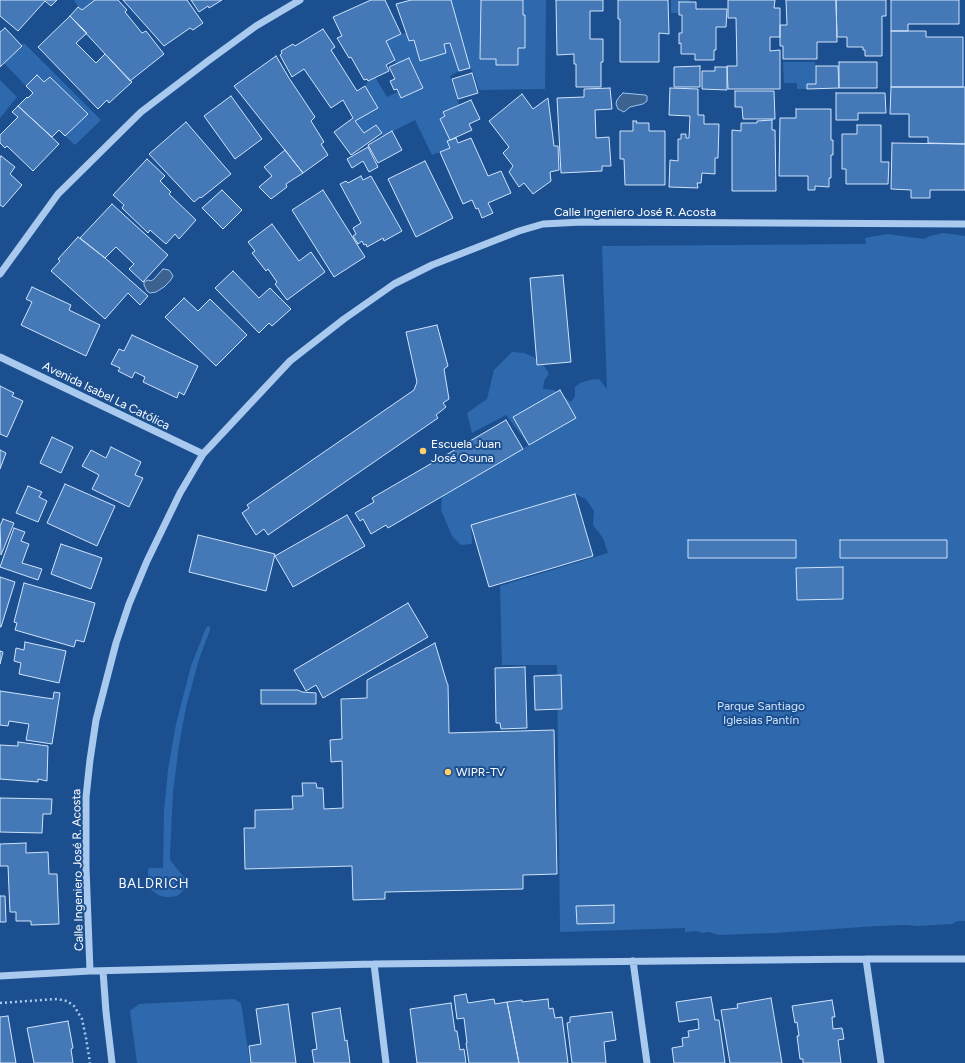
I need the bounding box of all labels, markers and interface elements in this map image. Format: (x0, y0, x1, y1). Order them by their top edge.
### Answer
street label: Calle Ingeniero José R. Acosta (554, 205, 716, 219)
street label: Avenida Isabel La Católica (40, 359, 172, 433)
place label: Escuela Juan José Osuna (431, 437, 501, 465)
marker: Escuela Juan José Osuna (418, 446, 428, 456)
park label: Parque Santiago Iglesias Pantín (717, 699, 805, 727)
place label: WIPR-TV (456, 765, 505, 779)
marker: WIPR-TV (443, 767, 453, 777)
street label: Calle Ingeniero José R. Acosta (69, 789, 87, 951)
district label: BALDRICH (118, 876, 190, 892)

